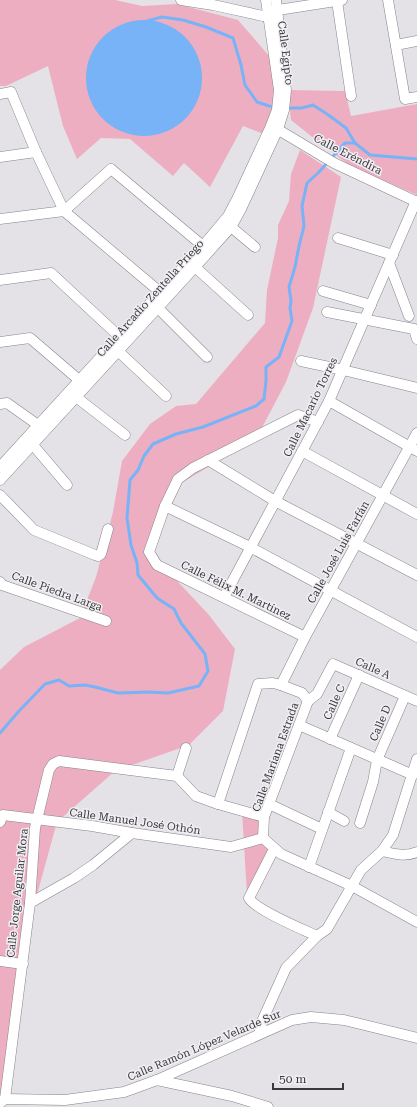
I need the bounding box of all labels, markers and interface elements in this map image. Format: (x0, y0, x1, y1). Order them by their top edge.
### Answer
street label: Calle Egipto (275, 20, 296, 86)
street label: Calle Eréndira (311, 132, 384, 177)
street label: Calle Arcadio Zentella Priego (94, 237, 207, 360)
street label: Calle Macario Torres (281, 355, 340, 459)
street label: Calle José Luis Farfán (305, 499, 372, 606)
street label: Calle Félix M. Martínez (179, 558, 293, 623)
street label: Calle Piedra Larga (10, 569, 104, 614)
street label: Calle A (353, 655, 393, 682)
street label: Calle C (321, 682, 348, 722)
street label: Calle Mariana Estrada (250, 701, 301, 814)
street label: Calle D (367, 703, 394, 743)
street label: Calle Manuel José Othón (68, 806, 201, 837)
street label: Calle Jorge Aguilar Mora (4, 828, 31, 958)
street label: Calle Ramón López Velarde Sur (126, 1007, 283, 1084)
scale bar (273, 1065, 343, 1091)
text: 50 m (279, 1072, 306, 1086)

